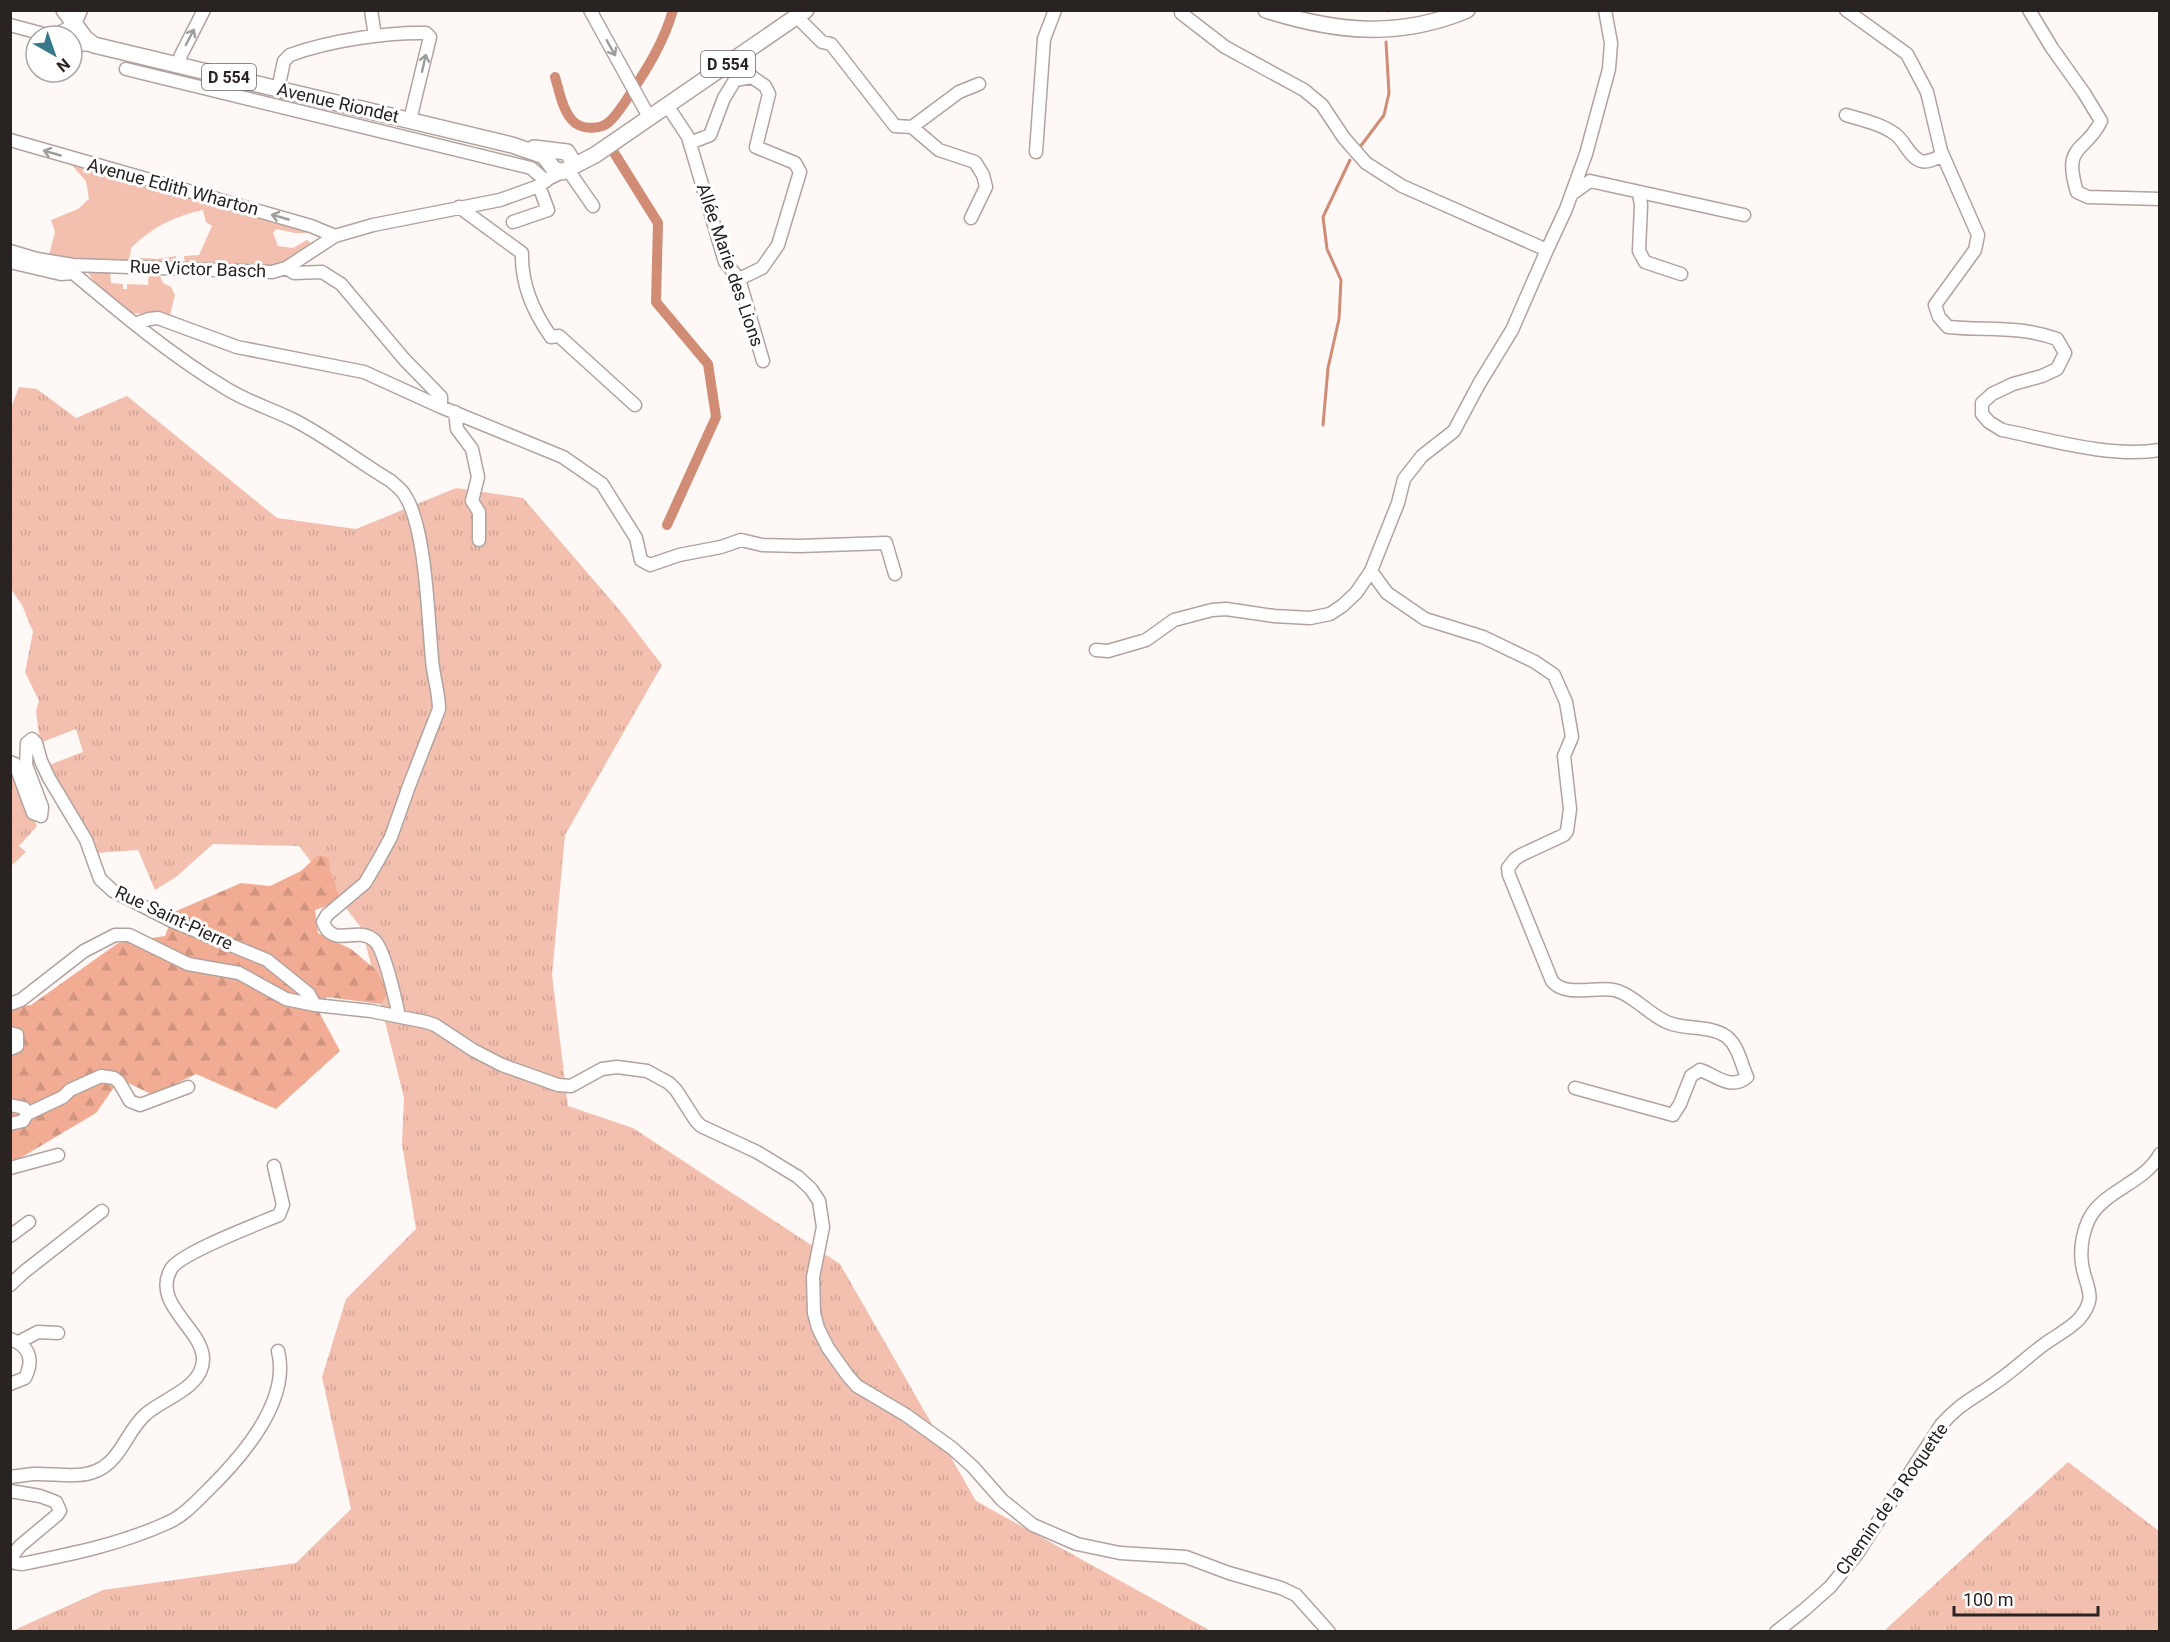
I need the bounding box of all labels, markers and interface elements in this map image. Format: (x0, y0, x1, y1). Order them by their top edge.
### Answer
north arrow (24, 24, 84, 84)
one-way arrow (185, 29, 196, 47)
one-way arrow (605, 39, 617, 56)
road number: D 554 (701, 51, 755, 77)
text: N (53, 54, 74, 76)
one-way arrow (418, 54, 430, 73)
road number: D 554 (202, 64, 256, 90)
street label: Avenue Riondet (275, 78, 401, 127)
one-way arrow (43, 147, 62, 158)
street label: Avenue Edith Wharton (85, 154, 261, 219)
street label: Allée Marie des Lions (693, 181, 768, 349)
one-way arrow (271, 211, 290, 222)
street label: Rue Victor Basch (129, 256, 267, 281)
street label: Rue Saint-Pierre (112, 881, 236, 954)
street label: Chemin de la Roquette (1831, 1419, 1952, 1579)
scale bar (1954, 1579, 2098, 1617)
text: 100 m (1963, 1589, 2014, 1610)

